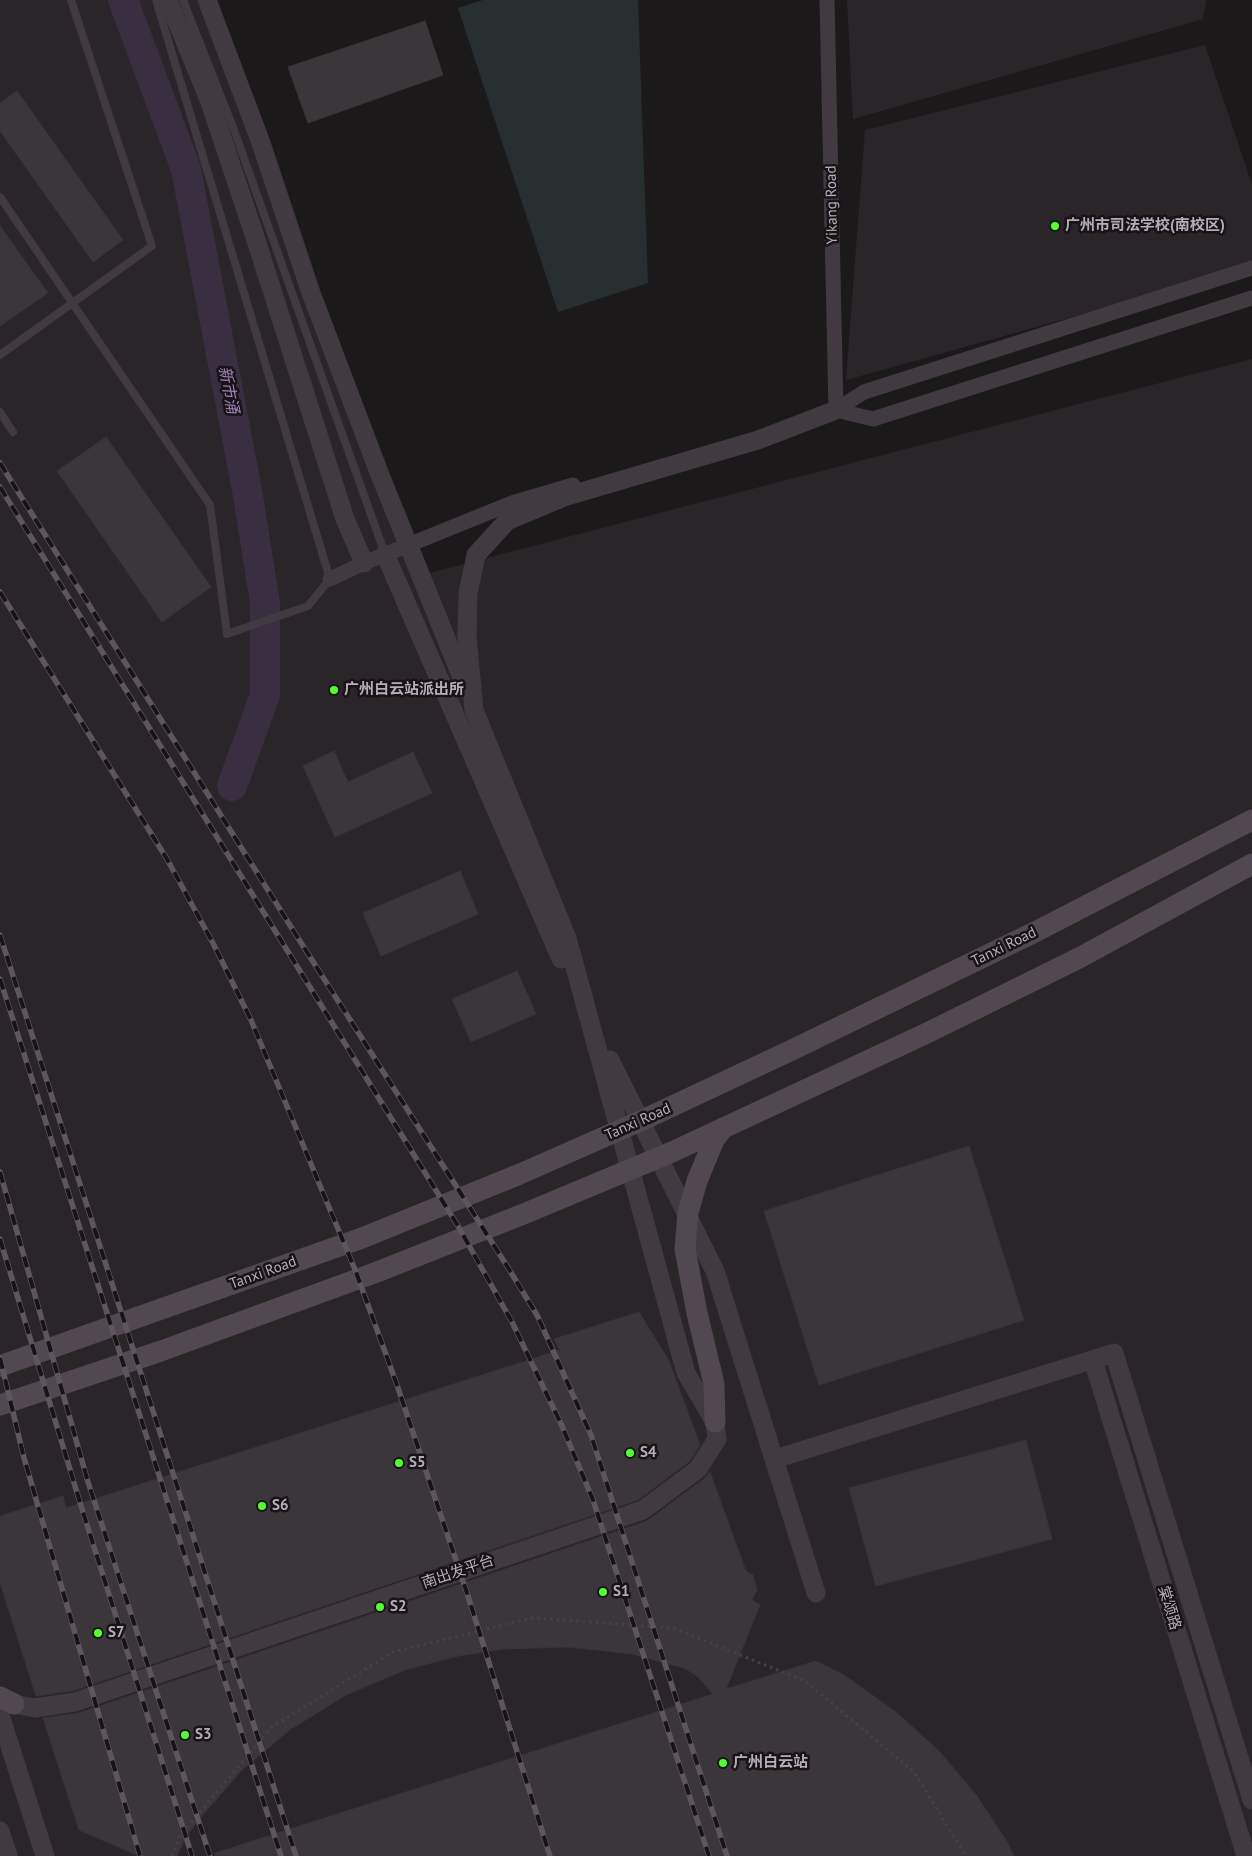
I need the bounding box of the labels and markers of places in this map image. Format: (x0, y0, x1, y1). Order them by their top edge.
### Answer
place label: 广州市司法学校(南校区) (1065, 217, 1225, 235)
marker: 广州市司法学校(南校区) (1049, 220, 1061, 232)
place label: 广州白云站派出所 (344, 681, 464, 699)
marker: 广州白云站派出所 (328, 684, 340, 696)
place label: S4 (640, 1444, 656, 1462)
marker: S4 (624, 1447, 636, 1459)
place label: S5 (409, 1454, 425, 1472)
marker: S5 (393, 1457, 405, 1469)
place label: S6 (272, 1497, 288, 1515)
marker: S6 (256, 1500, 268, 1512)
place label: S1 (613, 1583, 629, 1601)
marker: S1 (597, 1586, 609, 1598)
place label: S2 (390, 1598, 406, 1616)
marker: S2 (374, 1601, 386, 1613)
place label: S7 (108, 1624, 124, 1642)
marker: S7 (92, 1627, 104, 1639)
place label: S3 (195, 1726, 211, 1744)
marker: S3 (179, 1729, 191, 1741)
place label: 广州白云站 (733, 1754, 808, 1772)
marker: 广州白云站 (717, 1757, 729, 1769)

